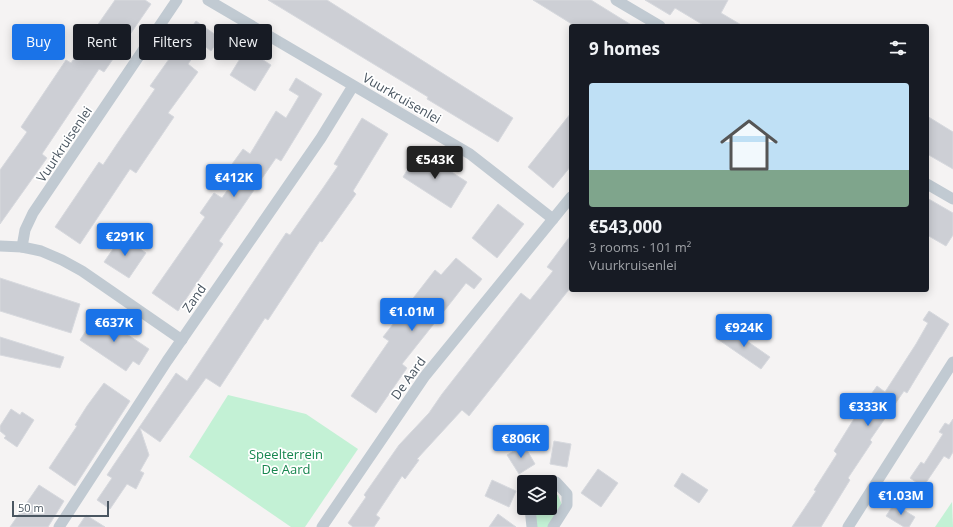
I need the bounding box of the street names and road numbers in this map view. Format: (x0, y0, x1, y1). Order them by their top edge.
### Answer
street label: Vuurkruisenlei (360, 68, 444, 128)
street label: Vuurkruisenlei (32, 103, 96, 185)
street label: Zand (178, 280, 210, 316)
street label: De Aard (386, 353, 430, 403)

